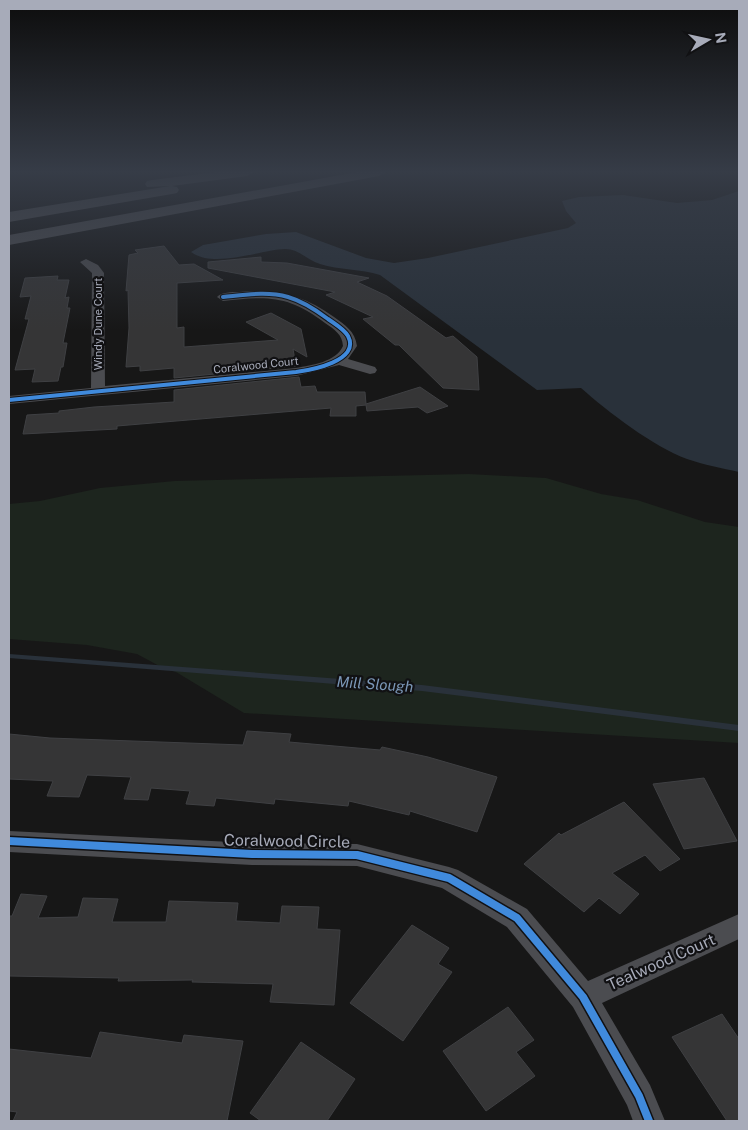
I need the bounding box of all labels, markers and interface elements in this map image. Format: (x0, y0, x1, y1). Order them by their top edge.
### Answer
north arrow (683, 15, 733, 65)
text: N (712, 31, 730, 45)
street label: Windy Dune Court (92, 278, 104, 370)
street label: Coralwood Court (213, 355, 299, 375)
water label: Mill Slough (336, 673, 414, 695)
street label: Coralwood Circle (224, 830, 350, 852)
street label: Tealwood Court (604, 930, 718, 994)

